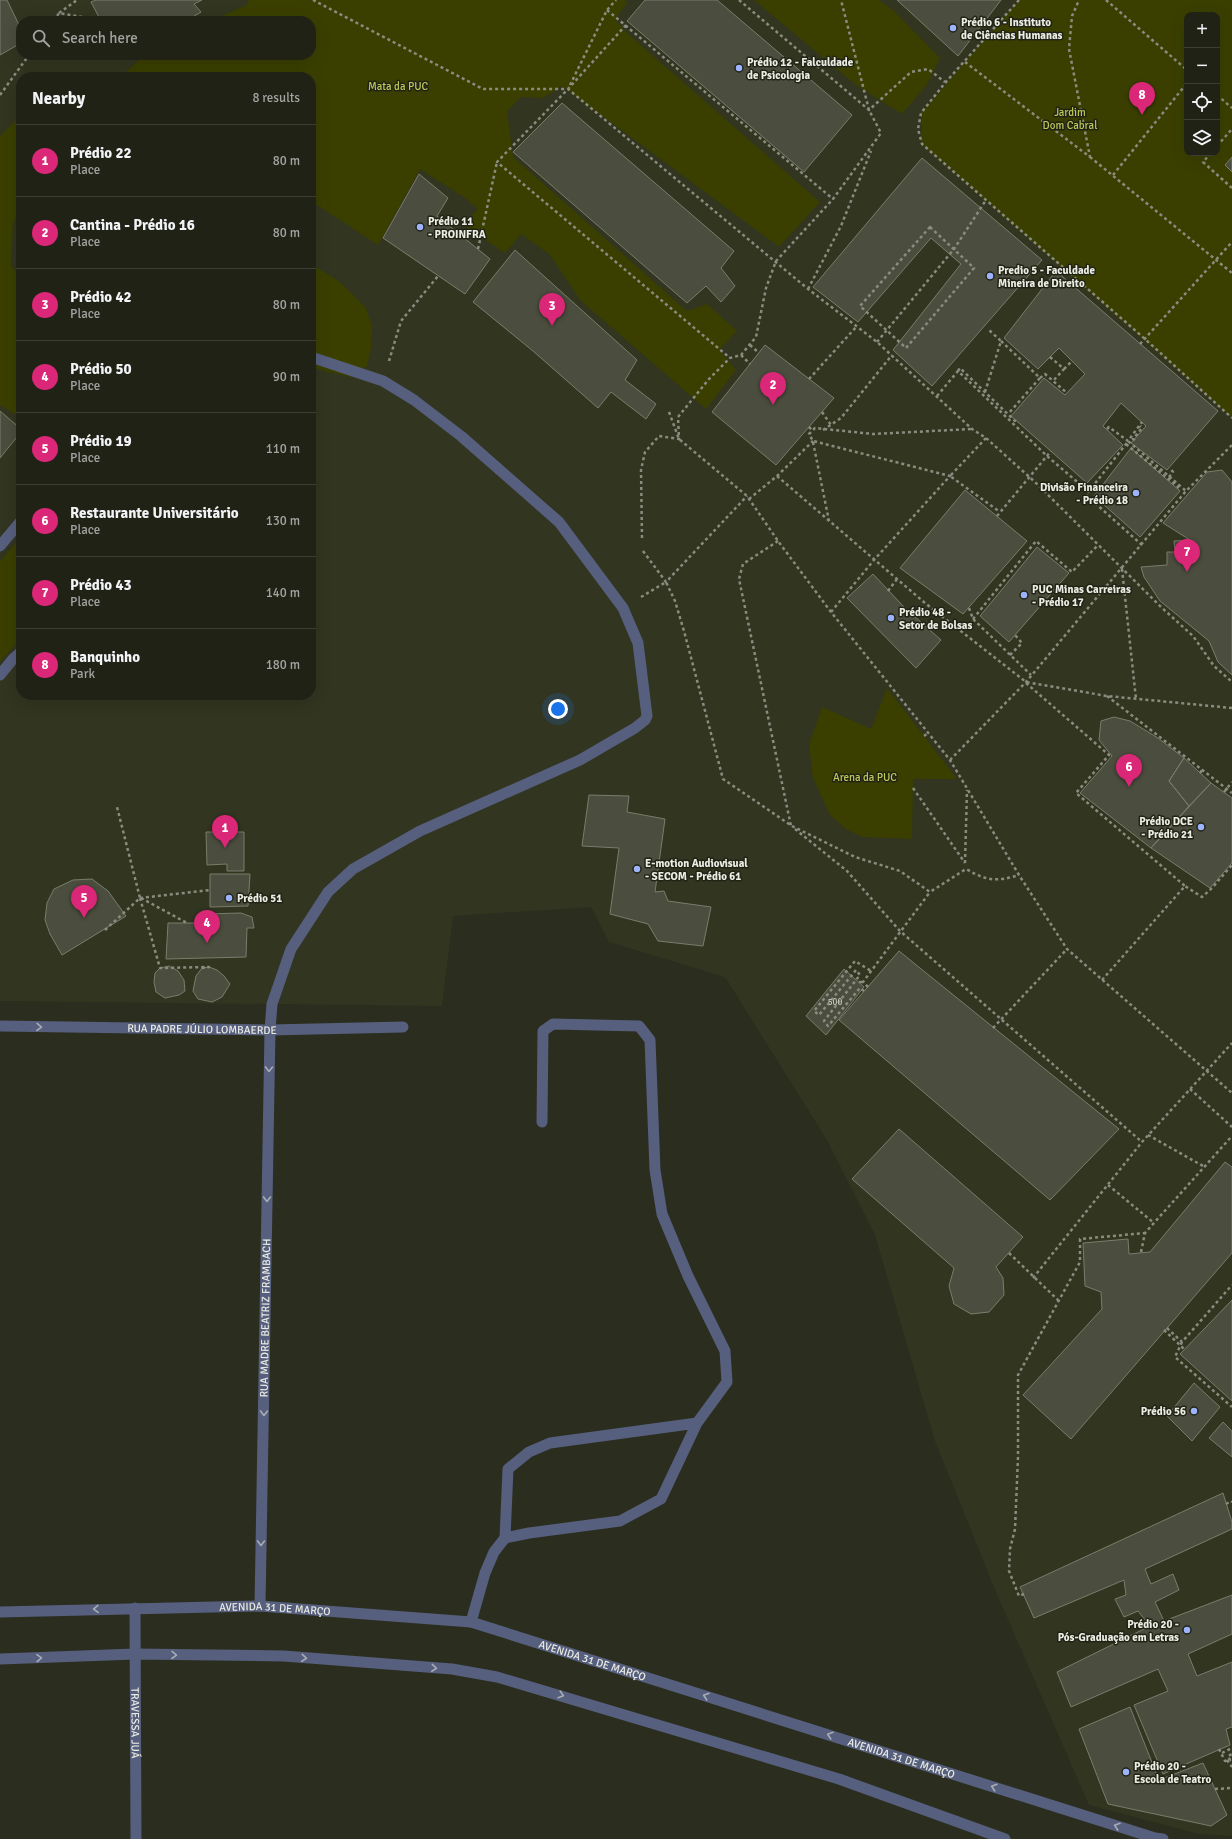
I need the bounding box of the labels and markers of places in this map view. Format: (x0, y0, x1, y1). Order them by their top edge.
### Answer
place label: Prédio 6 - Instituto de Ciências Humanas (961, 16, 1063, 42)
marker: Prédio 6 - Instituto de Ciências Humanas (948, 23, 958, 33)
place label: Prédio 12 - Falculdade de Psicologia (747, 56, 854, 82)
marker: Prédio 12 - Falculdade de Psicologia (734, 63, 744, 73)
pin: 8 (1129, 82, 1155, 115)
place label: Prédio 11 - PROINFRA (428, 215, 486, 241)
marker: Prédio 11 - PROINFRA (415, 222, 425, 232)
place label: Predio 5 - Faculdade Mineira de Direito (998, 264, 1095, 290)
marker: Predio 5 - Faculdade Mineira de Direito (985, 271, 995, 281)
pin: 3 (539, 293, 565, 326)
pin: 2 (760, 372, 786, 405)
place label: Divisão Financeira - Prédio 18 (1040, 481, 1128, 507)
marker: Divisão Financeira - Prédio 18 (1131, 488, 1141, 498)
pin: 7 (1174, 539, 1200, 572)
place label: PUC Minas Carreiras - Prédio 17 (1032, 583, 1131, 609)
marker: PUC Minas Carreiras - Prédio 17 (1019, 590, 1029, 600)
place label: Prédio 48 - Setor de Bolsas (899, 606, 972, 632)
marker: Prédio 48 - Setor de Bolsas (886, 613, 896, 623)
pin: 6 (1116, 754, 1142, 787)
pin: 1 (212, 815, 238, 848)
place label: Prédio DCE - Prédio 21 (1139, 815, 1193, 841)
marker: Prédio DCE - Prédio 21 (1196, 822, 1206, 832)
place label: E-motion Audiovisual - SECOM - Prédio 61 (645, 857, 748, 883)
marker: E-motion Audiovisual - SECOM - Prédio 61 (632, 864, 642, 874)
pin: 5 (71, 885, 97, 918)
place label: Prédio 51 (237, 892, 282, 905)
marker: Prédio 51 (224, 893, 234, 903)
pin: 4 (194, 910, 220, 943)
place label: Prédio 56 (1141, 1405, 1186, 1418)
marker: Prédio 56 (1189, 1406, 1199, 1416)
place label: Prédio 20 - Pós-Graduação em Letras (1058, 1618, 1179, 1644)
marker: Prédio 20 - Pós-Graduação em Letras (1182, 1625, 1192, 1635)
place label: Prédio 20 - Escola de Teatro (1134, 1760, 1211, 1786)
marker: Prédio 20 - Escola de Teatro (1121, 1767, 1131, 1777)

